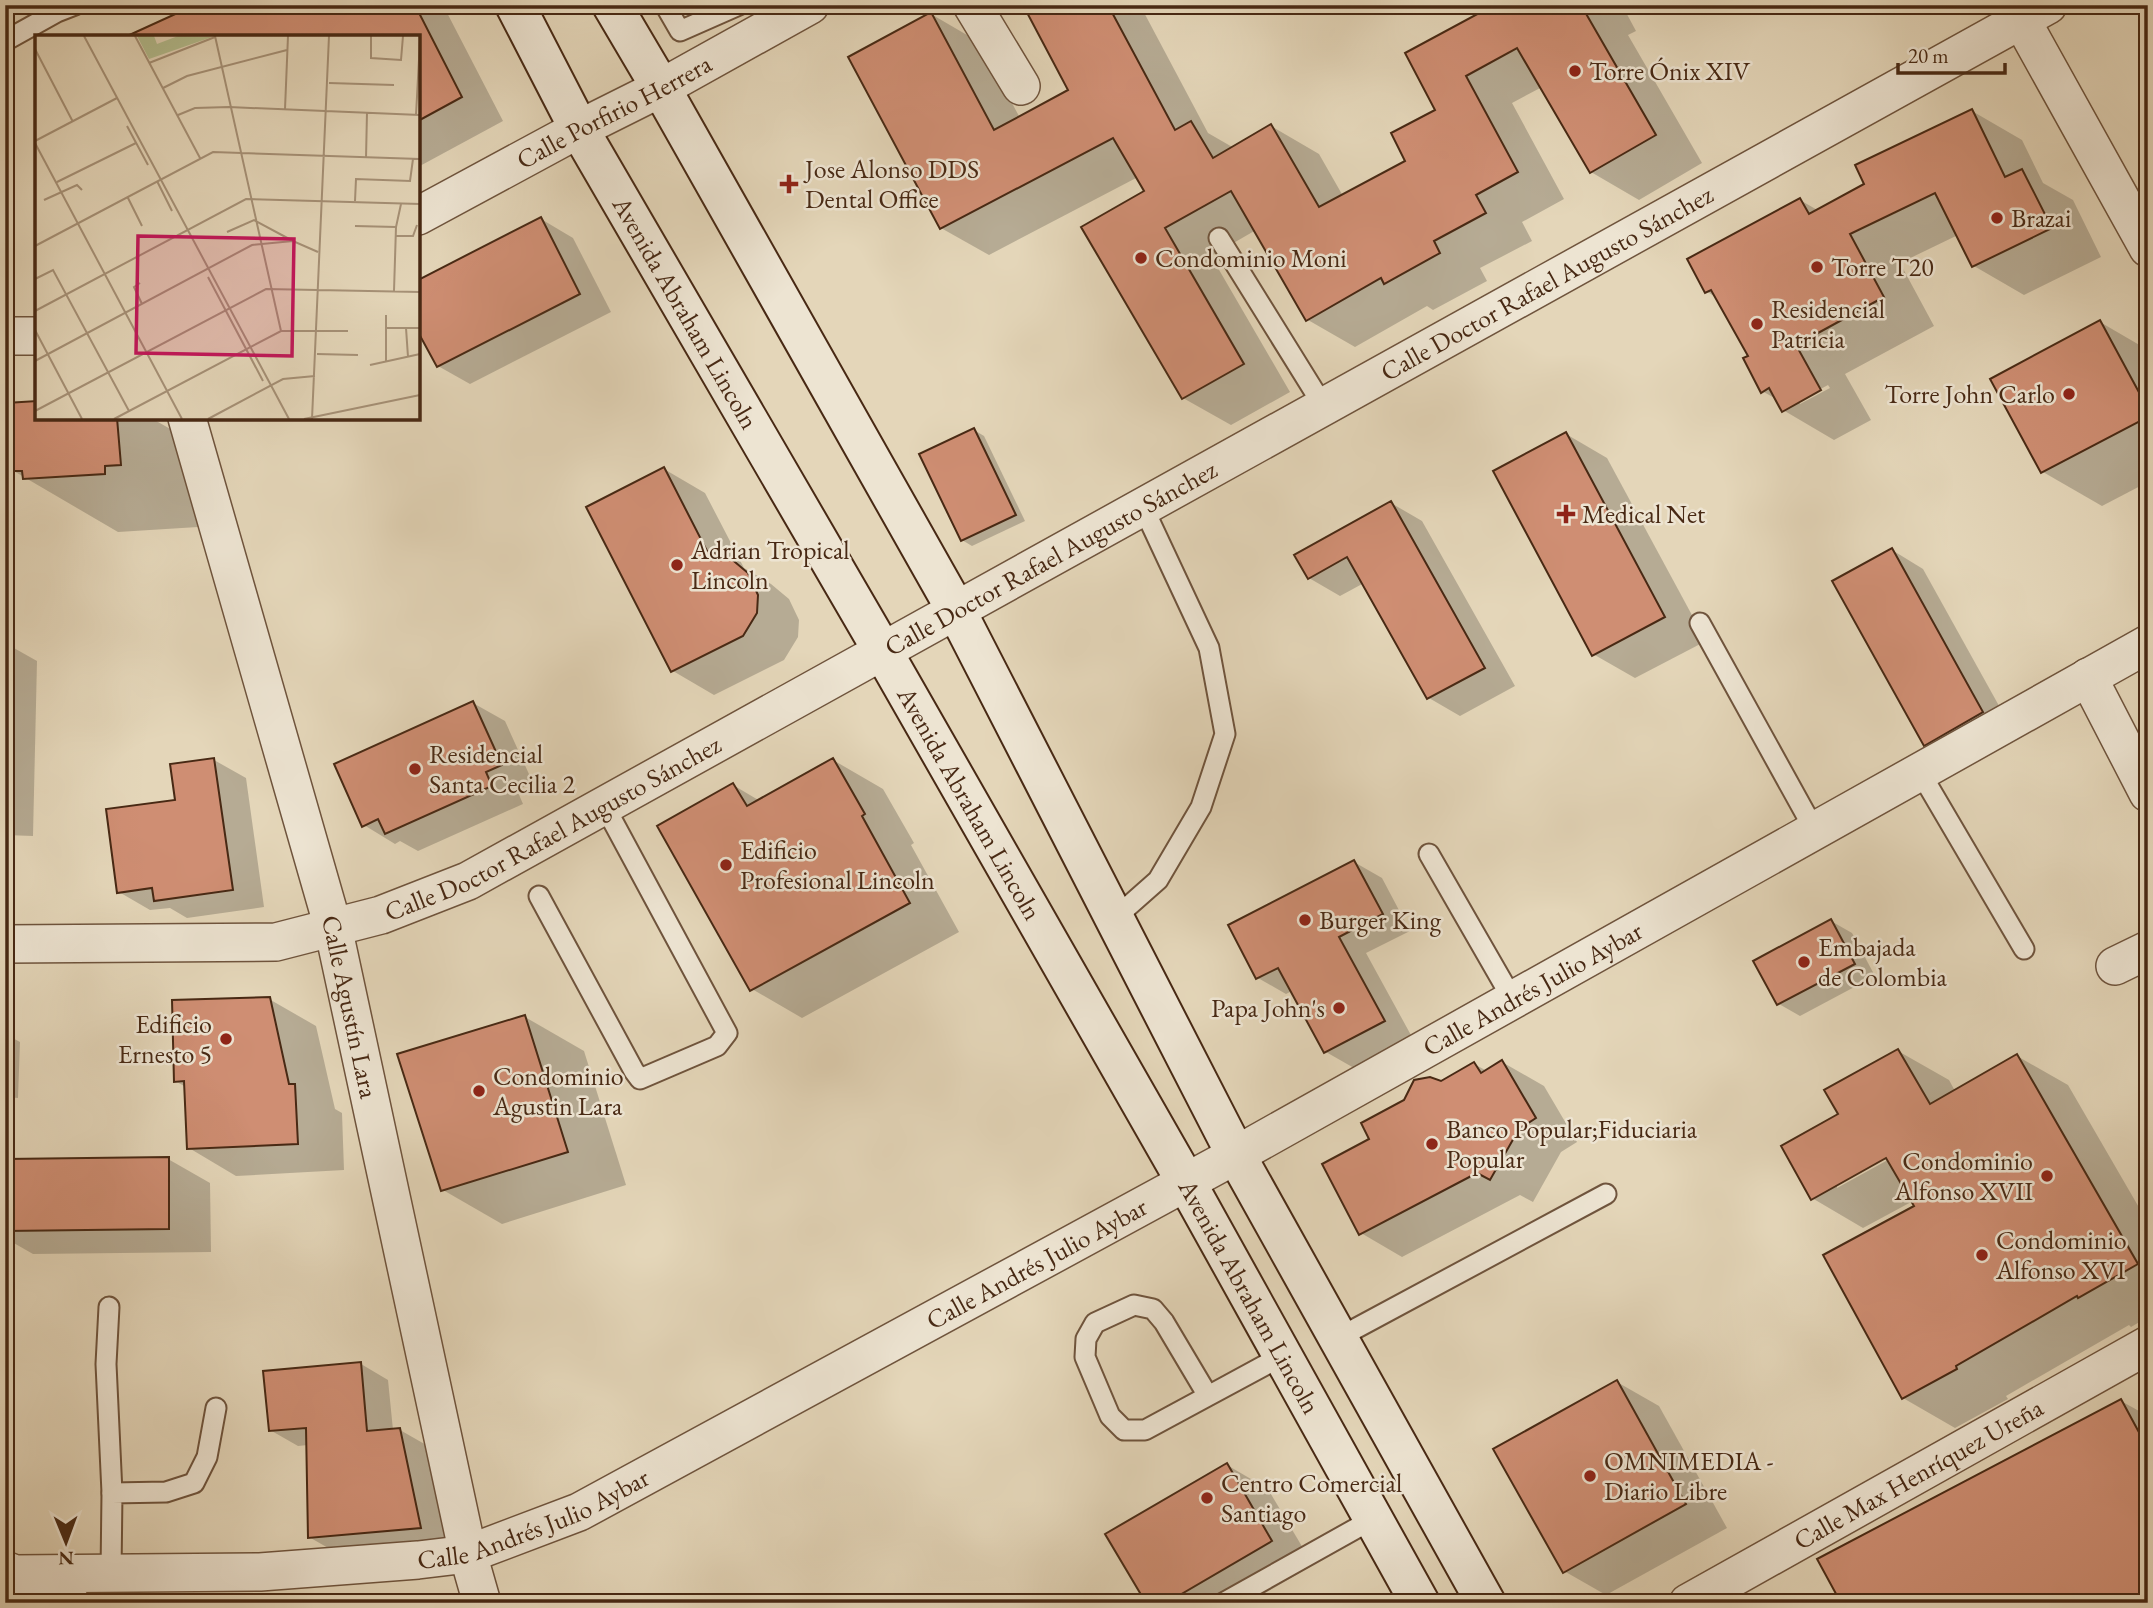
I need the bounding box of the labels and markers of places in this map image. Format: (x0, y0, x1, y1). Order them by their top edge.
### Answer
place label: Torre Ónix XIV (1589, 54, 1751, 88)
marker: Torre Ónix XIV (1567, 63, 1583, 79)
place label: Jose Alonso DDS Dental Office (803, 152, 979, 216)
marker: Jose Alonso DDS Dental Office (779, 174, 799, 194)
place label: Brazai (2011, 201, 2071, 235)
marker: Brazai (1989, 210, 2005, 226)
place label: Condominio Moni (1155, 241, 1347, 275)
marker: Condominio Moni (1133, 250, 1149, 266)
place label: Torre T20 (1831, 250, 1934, 284)
marker: Torre T20 (1809, 259, 1825, 275)
place label: Residencial Patricia (1771, 292, 1885, 356)
marker: Residencial Patricia (1749, 316, 1765, 332)
place label: Torre John Carlo (1884, 377, 2055, 411)
marker: Torre John Carlo (2061, 386, 2077, 402)
place label: Medical Net (1582, 497, 1705, 531)
marker: Medical Net (1556, 504, 1576, 524)
place label: Adrian Tropical Lincoln (690, 533, 850, 597)
marker: Adrian Tropical Lincoln (669, 557, 685, 573)
place label: Residencial Santa Cecilia 2 (429, 737, 575, 801)
marker: Residencial Santa Cecilia 2 (407, 761, 423, 777)
place label: Edificio Profesional Lincoln (740, 833, 935, 897)
marker: Edificio Profesional Lincoln (718, 857, 734, 873)
place label: Burger King (1319, 903, 1442, 937)
marker: Burger King (1297, 912, 1313, 928)
place label: Embajada de Colombia (1818, 930, 1948, 994)
marker: Embajada de Colombia (1796, 954, 1812, 970)
place label: Papa John's (1211, 991, 1325, 1025)
marker: Papa John's (1331, 1000, 1347, 1016)
place label: Edificio Ernesto 5 (118, 1007, 212, 1071)
marker: Edificio Ernesto 5 (218, 1031, 234, 1047)
place label: Condominio Agustin Lara (492, 1059, 624, 1123)
marker: Condominio Agustin Lara (471, 1083, 487, 1099)
place label: Banco Popular;Fiduciaria Popular (1446, 1112, 1698, 1176)
marker: Banco Popular;Fiduciaria Popular (1424, 1136, 1440, 1152)
place label: Condominio Alfonso XVII (1894, 1144, 2033, 1208)
marker: Condominio Alfonso XVII (2039, 1168, 2055, 1184)
place label: Condominio Alfonso XVI (1995, 1223, 2127, 1287)
marker: Condominio Alfonso XVI (1974, 1247, 1990, 1263)
place label: OMNIMEDIA - Diario Libre (1604, 1444, 1774, 1508)
place label: Centro Comercial Santiago (1221, 1466, 1402, 1530)
marker: OMNIMEDIA - Diario Libre (1582, 1468, 1598, 1484)
marker: Centro Comercial Santiago (1199, 1490, 1215, 1506)

